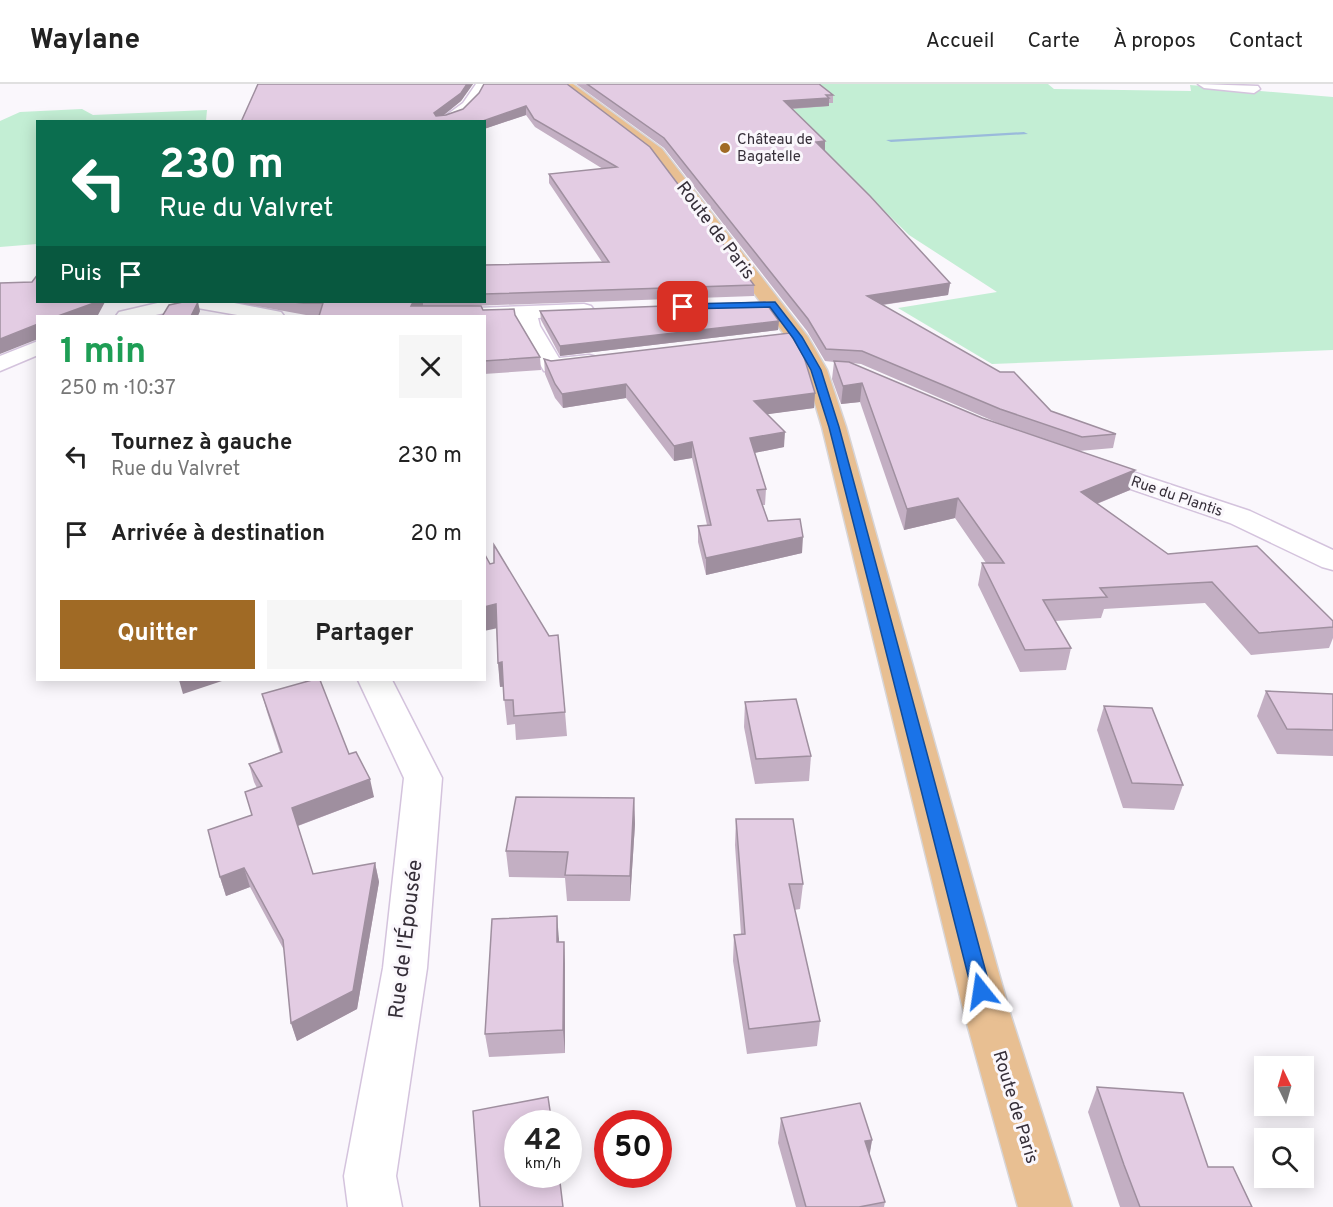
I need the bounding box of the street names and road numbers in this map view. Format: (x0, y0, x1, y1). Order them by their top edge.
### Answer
street label: Route de Paris (670, 177, 759, 284)
street label: Rue du Plantis (1128, 473, 1225, 522)
street label: Rue de l'Épousée (382, 858, 430, 1020)
street label: Route de Paris (986, 1048, 1043, 1167)

